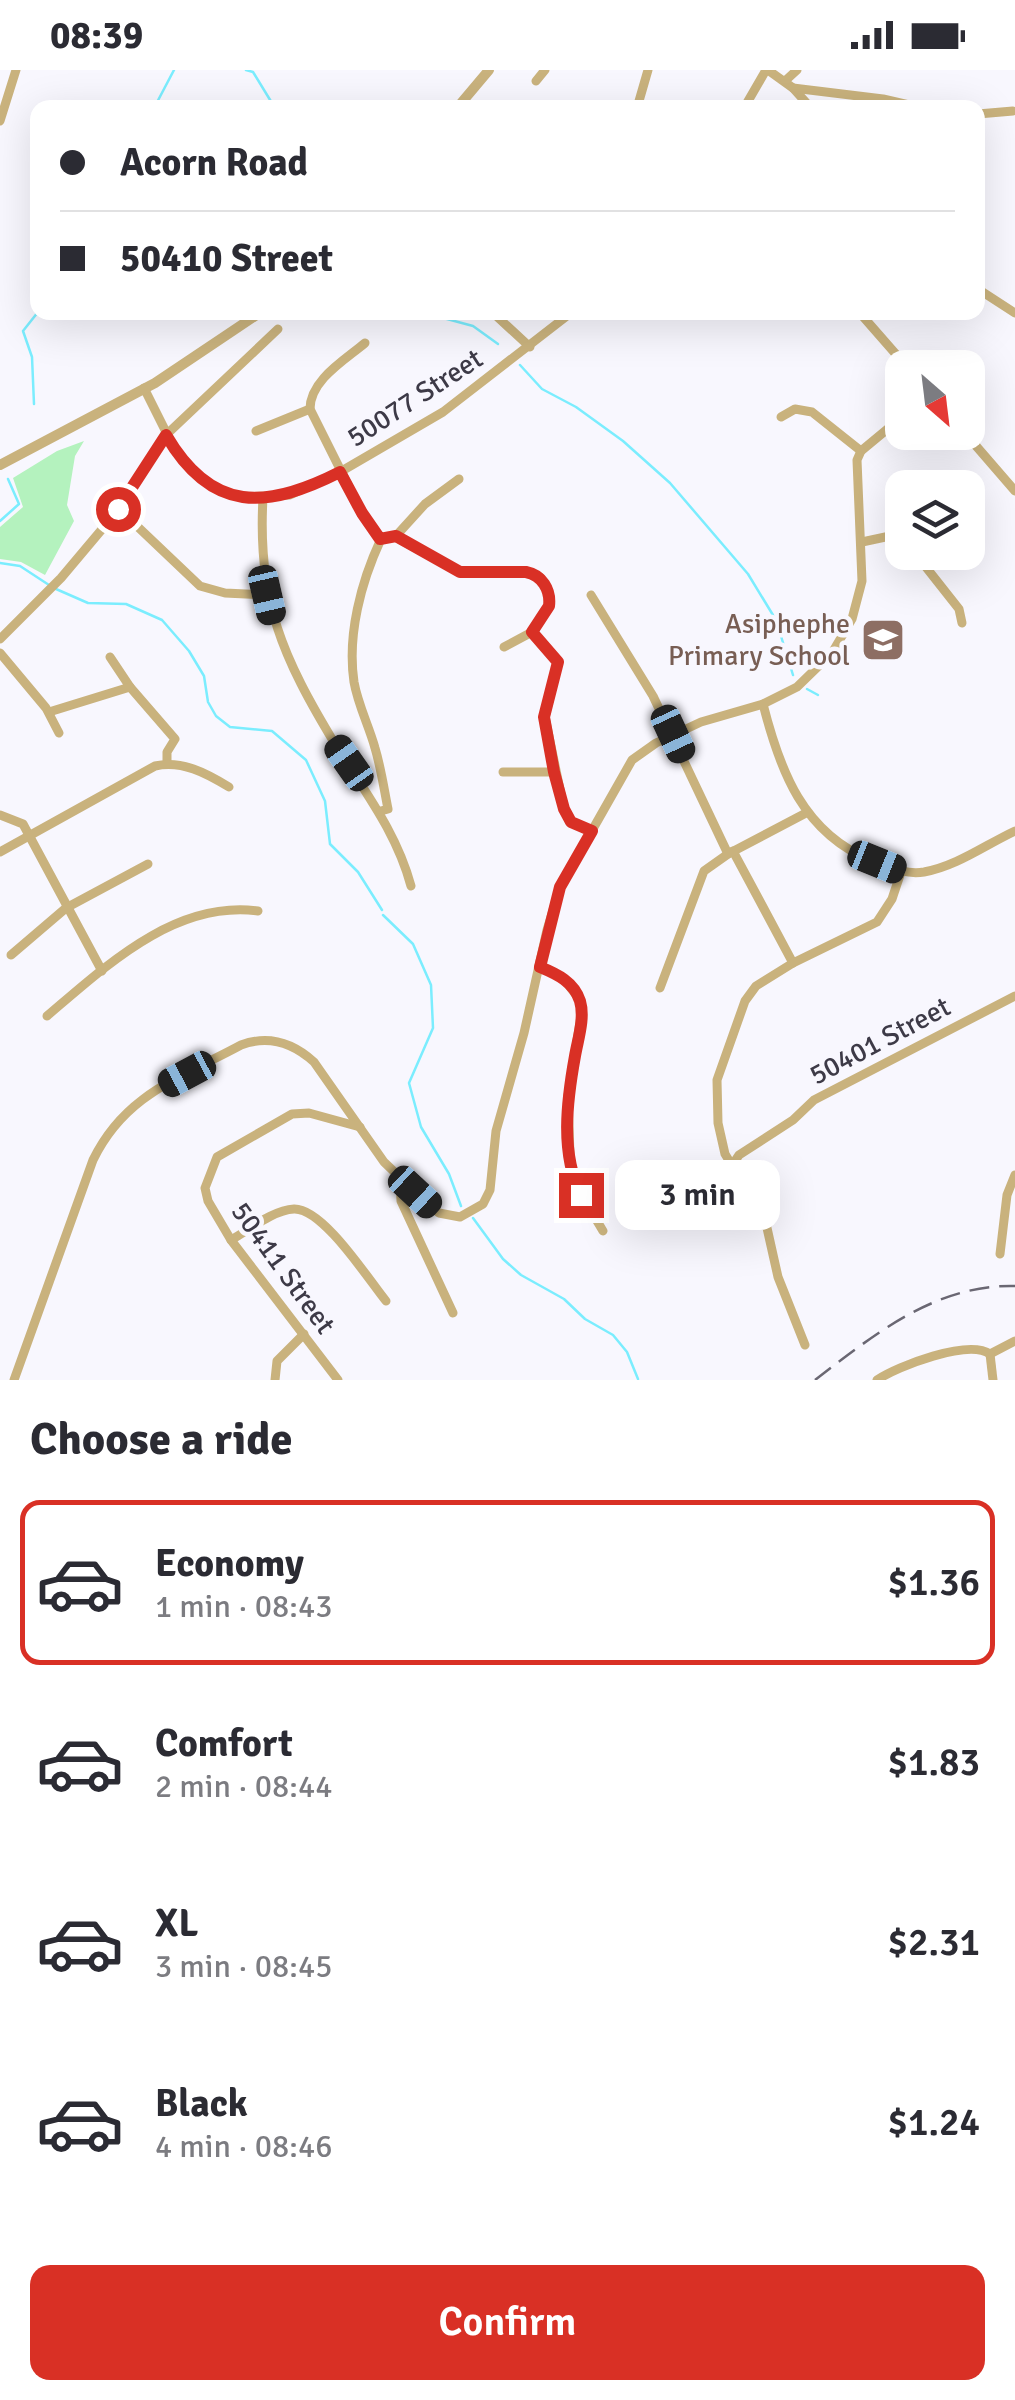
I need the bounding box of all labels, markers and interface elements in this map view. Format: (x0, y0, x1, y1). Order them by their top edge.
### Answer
text: 08:39 (50, 12, 143, 59)
text: Acorn Road (120, 139, 308, 186)
text: 50410 Street (120, 235, 333, 282)
street label: 50077 Street (341, 342, 489, 454)
north arrow (885, 350, 985, 450)
map controls (885, 350, 985, 570)
button: layers (885, 470, 985, 570)
route start (96, 487, 141, 532)
car (246, 562, 288, 628)
place label: Asiphephe Primary School (668, 607, 850, 673)
school or university icon: Asiphephe Primary School (860, 617, 906, 663)
car (647, 700, 699, 768)
car (320, 730, 378, 796)
car (844, 837, 910, 887)
street label: 50401 Street (804, 990, 956, 1092)
car (153, 1047, 221, 1101)
callout: 3 min (616, 1160, 781, 1230)
car (383, 1161, 447, 1223)
route end (559, 1173, 604, 1218)
text: 3 min (659, 1175, 736, 1214)
street label: 50411 Street (224, 1195, 342, 1341)
text: Choose a ride (30, 1412, 293, 1467)
icon: car (35, 1538, 125, 1628)
text: Economy (155, 1540, 304, 1587)
text: $1.36 (887, 1559, 980, 1606)
text: 1 min · 08:43 (155, 1587, 333, 1626)
icon: car (35, 1718, 125, 1808)
text: Comfort (155, 1720, 293, 1767)
text: $1.83 (887, 1739, 980, 1786)
text: 2 min · 08:44 (155, 1767, 333, 1806)
icon: car (35, 1898, 125, 1988)
text: XL (155, 1900, 198, 1947)
text: $2.31 (887, 1919, 980, 1966)
text: 3 min · 08:45 (155, 1947, 333, 1986)
icon: car (35, 2078, 125, 2168)
text: Black (155, 2080, 248, 2127)
text: $1.24 (887, 2099, 980, 2146)
text: 4 min · 08:46 (155, 2127, 333, 2166)
button: Confirm (30, 2265, 985, 2380)

